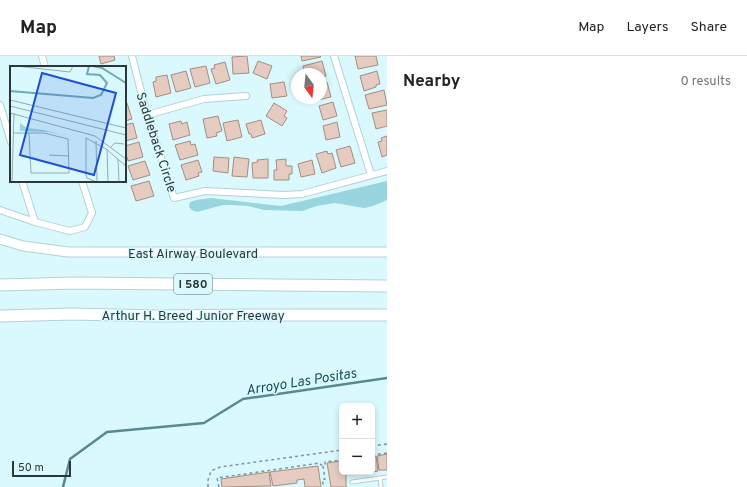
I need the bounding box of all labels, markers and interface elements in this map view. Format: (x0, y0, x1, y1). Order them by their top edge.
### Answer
text: Map (20, 16, 57, 40)
text: Map (578, 19, 604, 36)
text: Layers (626, 19, 668, 36)
text: Share (690, 19, 727, 36)
inset map (10, 66, 126, 182)
north arrow (291, 68, 327, 104)
text: Nearby (403, 71, 460, 93)
text: 0 results (680, 74, 731, 90)
street label: Saddleback Circle (131, 91, 179, 195)
street label: East Airway Boulevard (128, 247, 258, 263)
road number: I 580 (174, 274, 212, 294)
street label: Arthur H. Breed Junior Freeway (101, 309, 285, 325)
water label: Arroyo Las Positas (245, 365, 358, 400)
map controls (339, 403, 375, 475)
button: + (339, 403, 375, 439)
button: − (339, 439, 375, 475)
scale bar (12, 459, 71, 478)
text: 50 m (18, 461, 44, 475)

